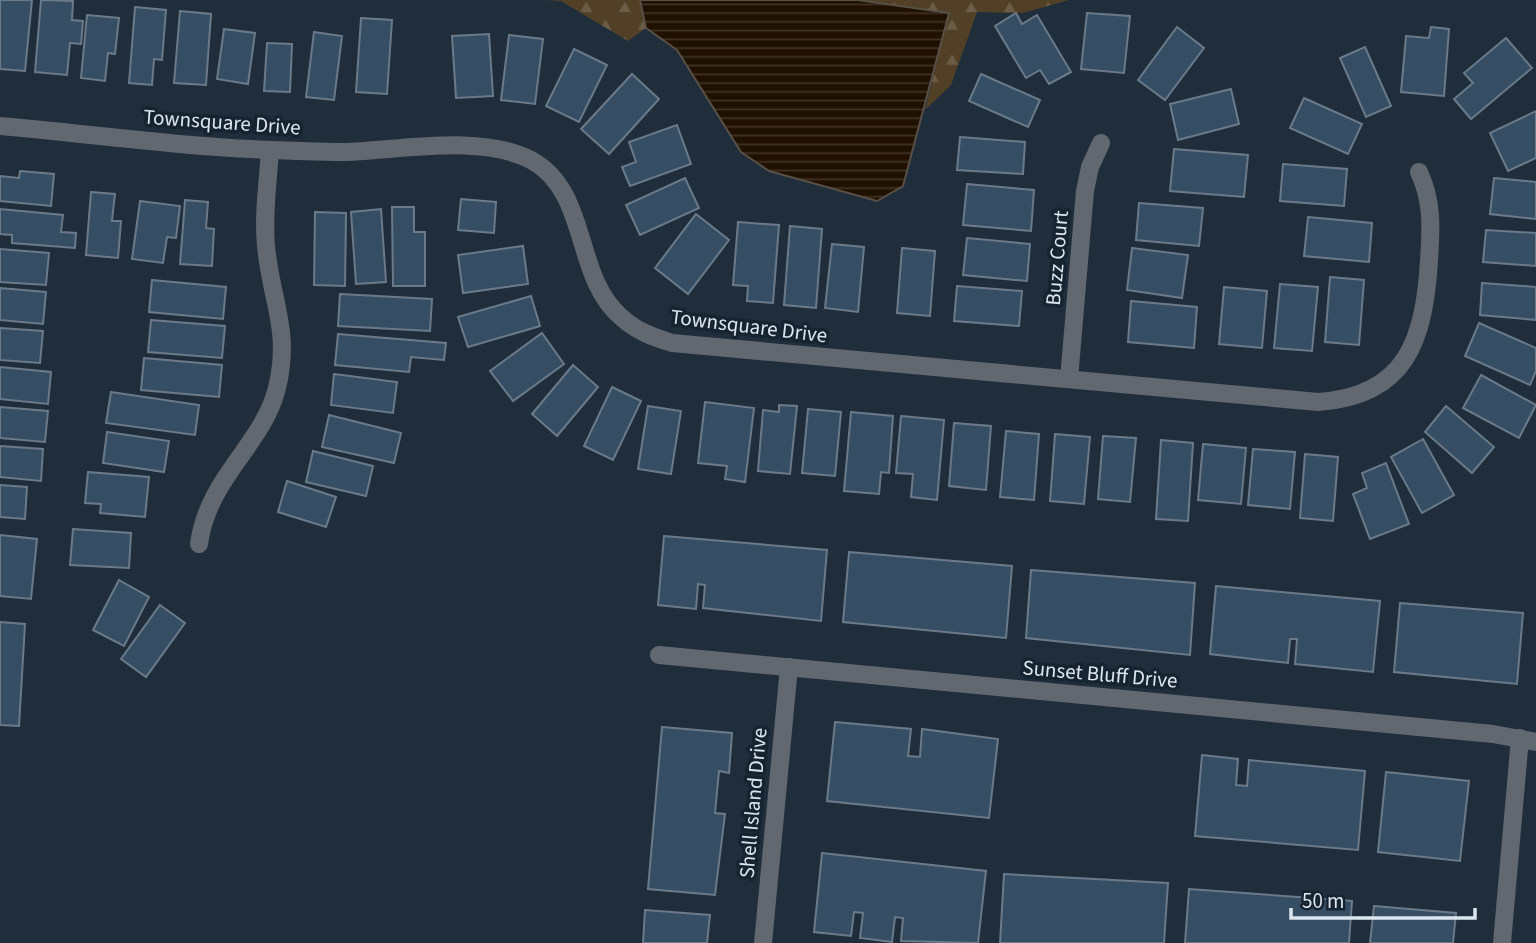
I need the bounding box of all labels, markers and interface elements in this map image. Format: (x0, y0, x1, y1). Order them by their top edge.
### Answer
street label: Townsquare Drive (142, 102, 302, 142)
street label: Buzz Court (1038, 209, 1076, 307)
street label: Townsquare Drive (669, 302, 829, 350)
street label: Sunset Bluff Drive (1021, 652, 1179, 696)
street label: Shell Island Drive (731, 726, 775, 880)
scale bar (1291, 876, 1475, 920)
text: 50 m (1302, 886, 1344, 916)

